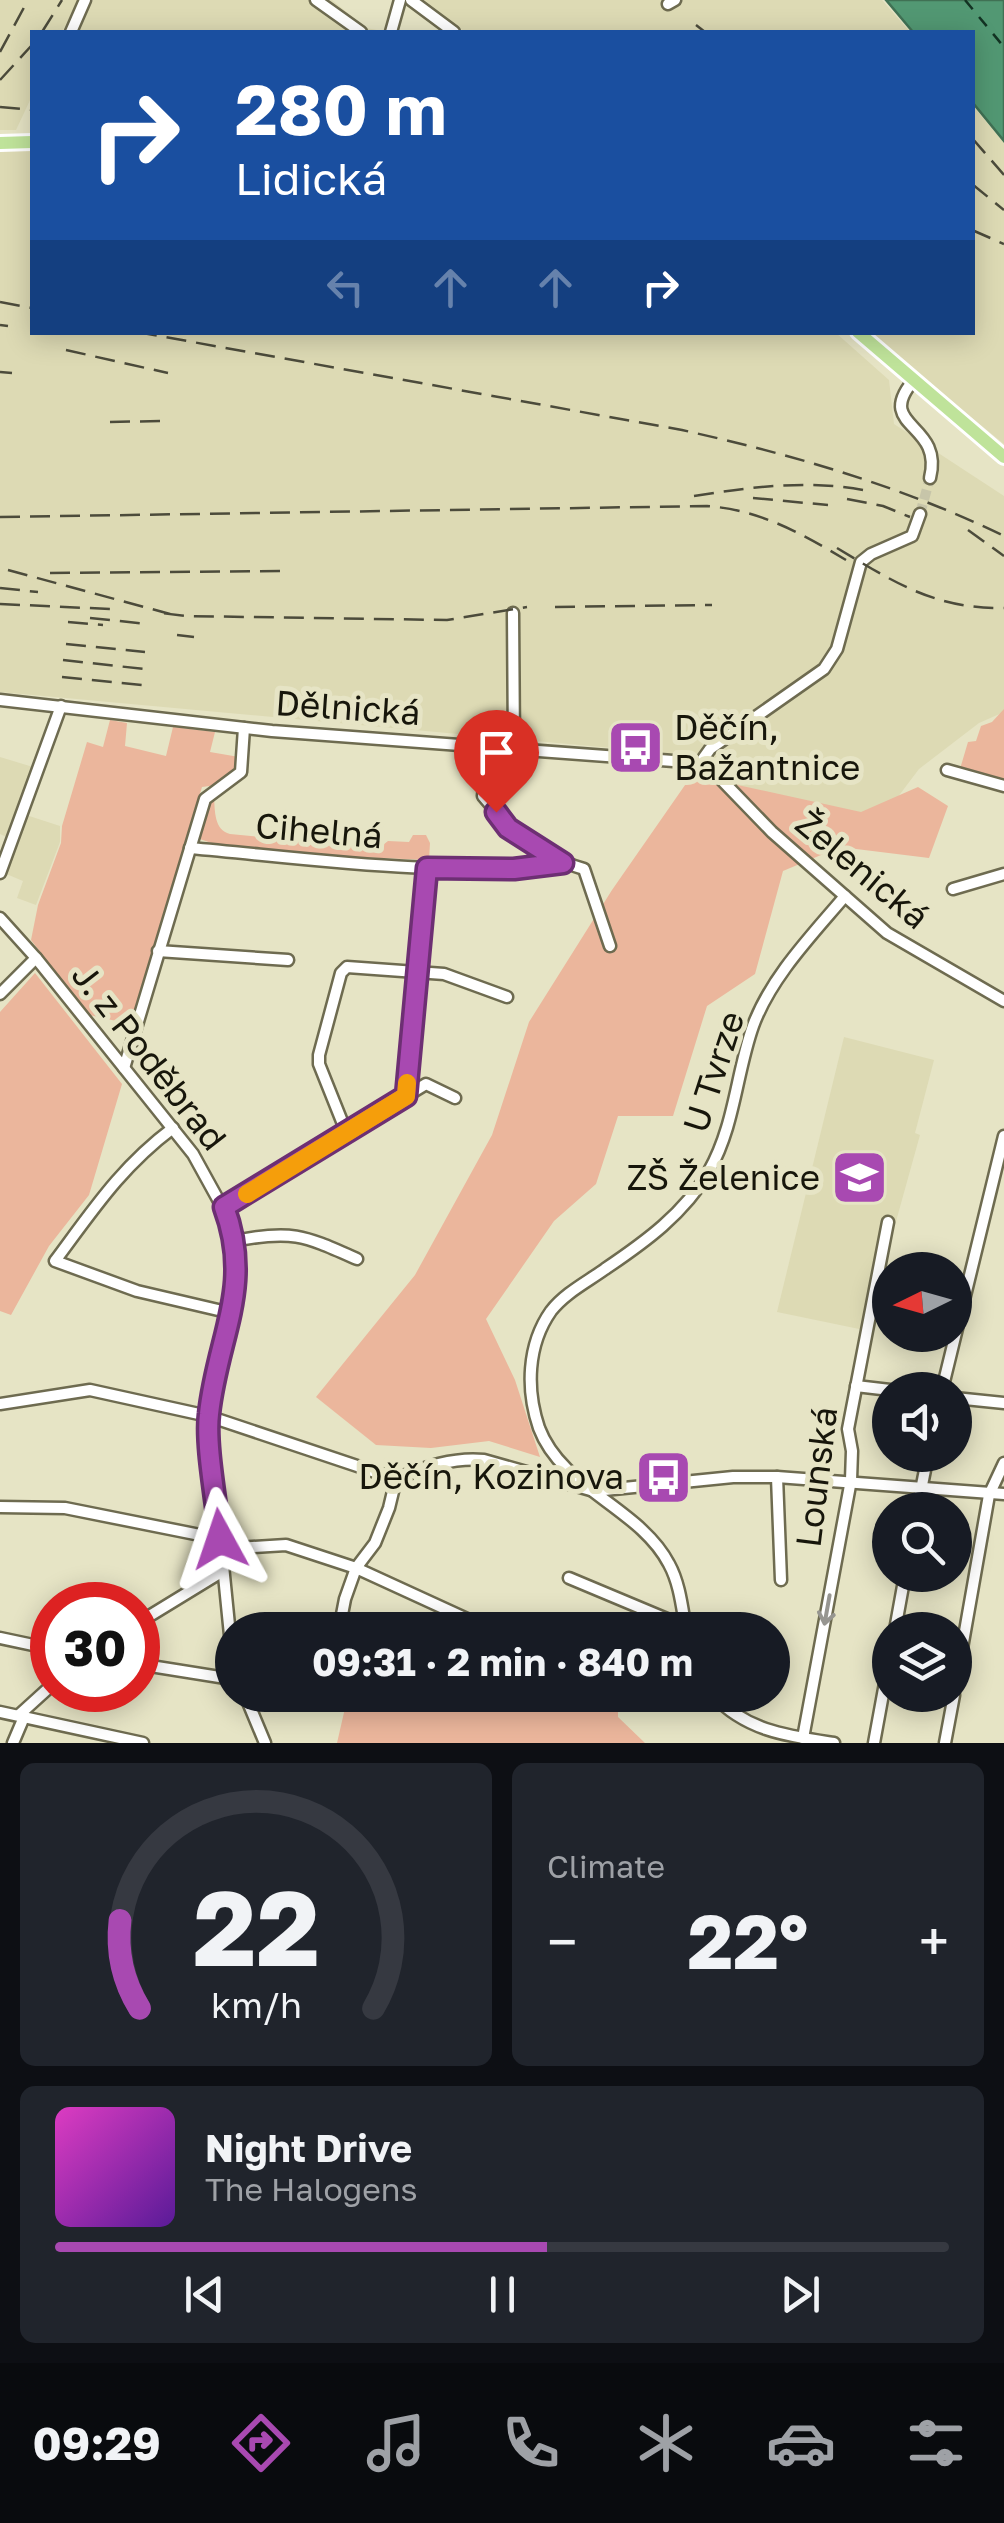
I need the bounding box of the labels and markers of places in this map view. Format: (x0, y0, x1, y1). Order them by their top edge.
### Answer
place label: Děčín, Bažantnice (674, 706, 860, 788)
pin (454, 710, 539, 813)
bus stop icon: Děčín, Bažantnice (605, 718, 665, 778)
school or university icon: ZŠ Želenice (829, 1148, 889, 1208)
place label: ZŠ Želenice (627, 1156, 820, 1198)
bus stop icon: Děčín, Kozinova (633, 1447, 693, 1507)
place label: Děčín, Kozinova (358, 1455, 624, 1497)

